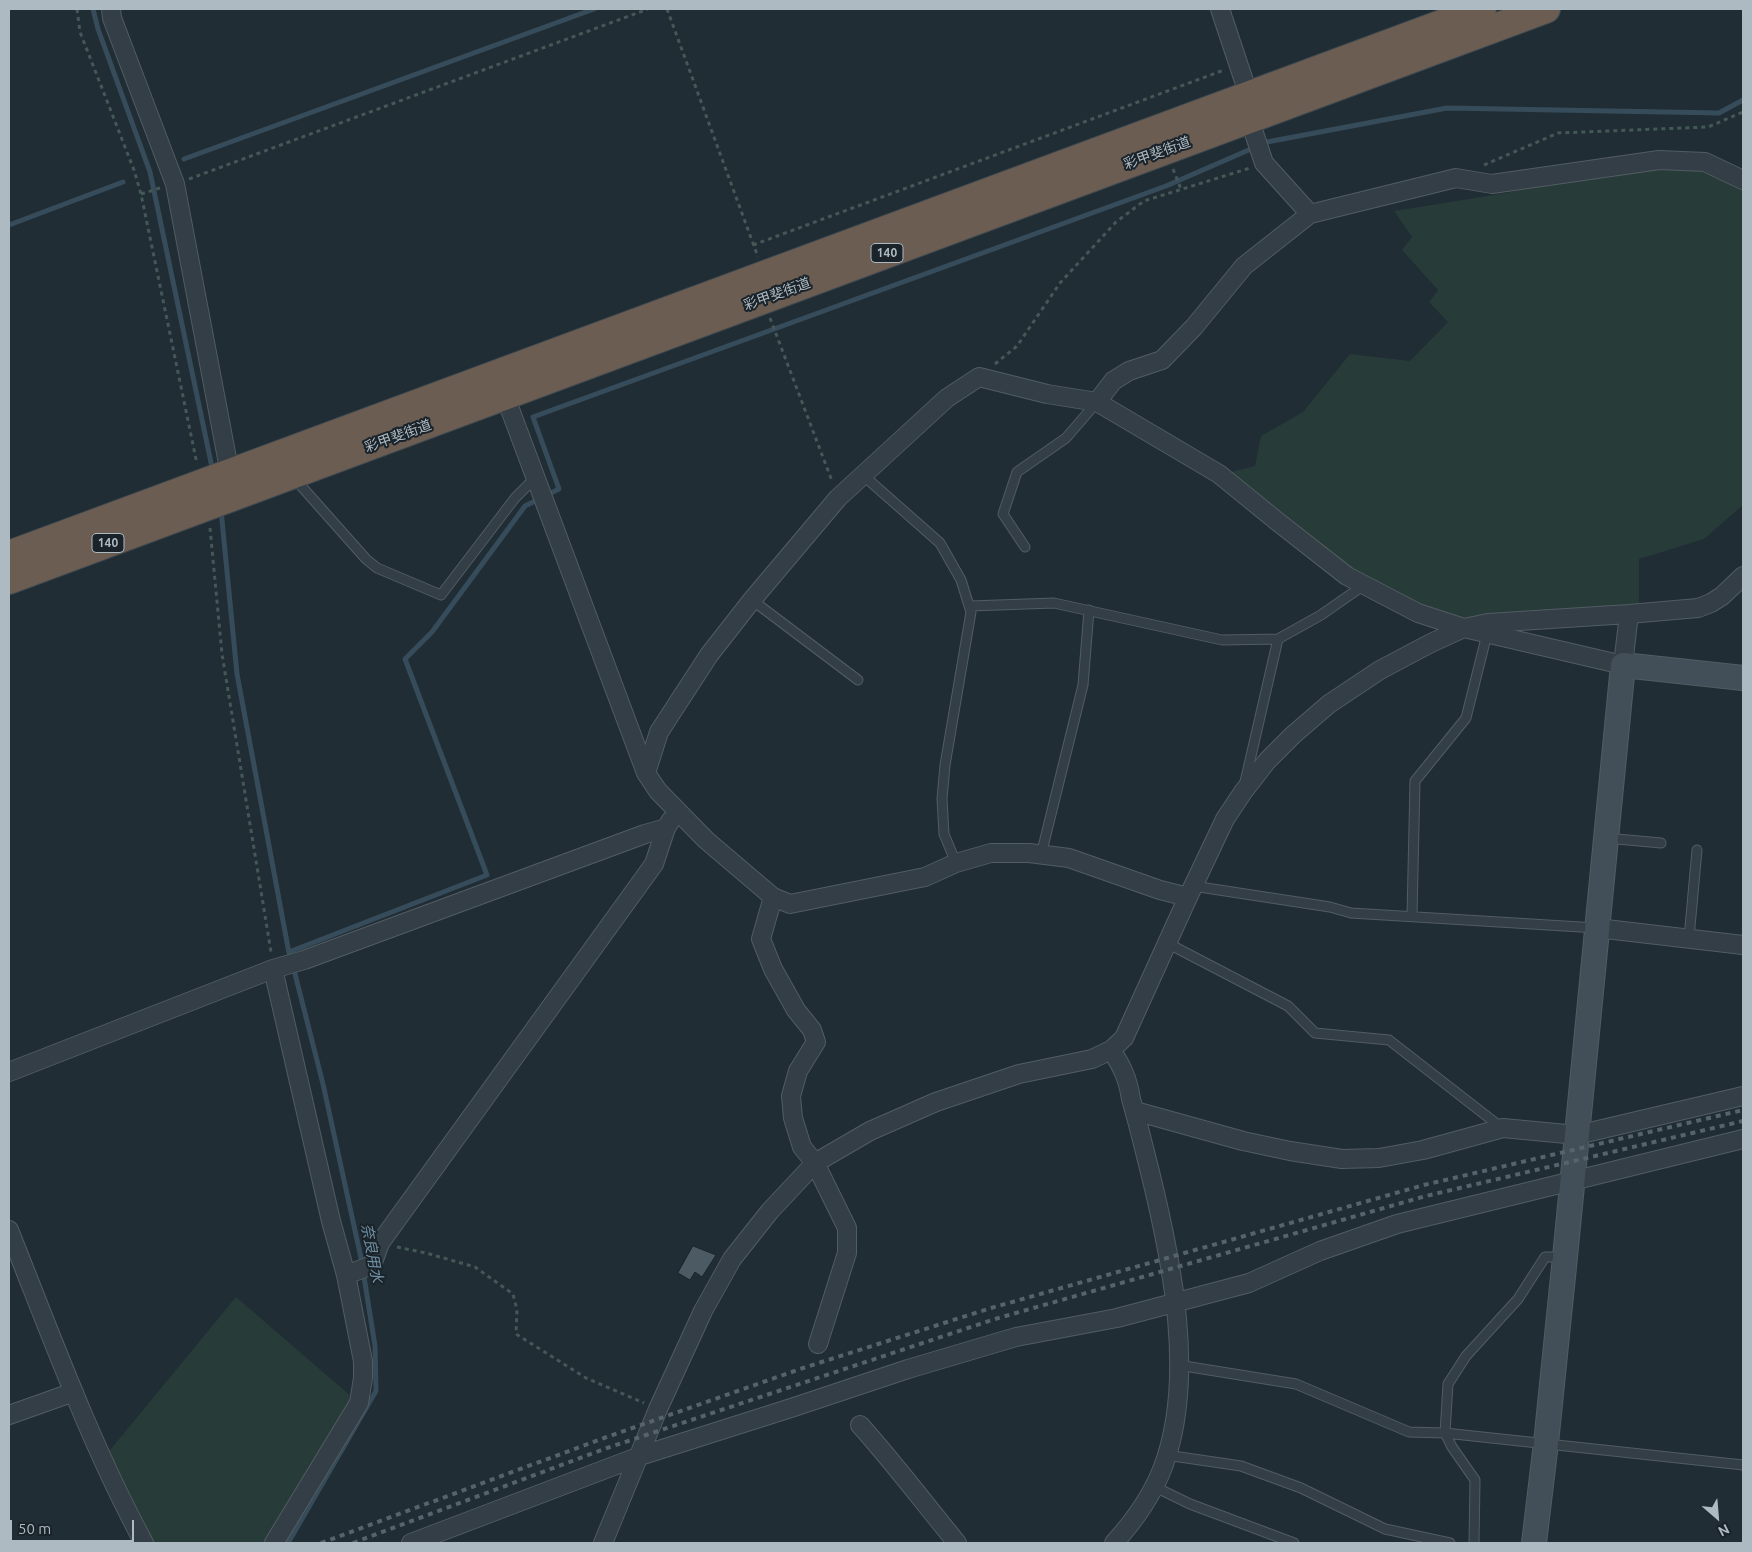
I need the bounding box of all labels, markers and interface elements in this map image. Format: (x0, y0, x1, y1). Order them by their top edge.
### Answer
street label: 彩甲斐街道 (1121, 133, 1193, 173)
road number: 140 (871, 244, 903, 262)
street label: 彩甲斐街道 (741, 274, 813, 314)
street label: 彩甲斐街道 (362, 416, 434, 456)
road number: 140 (92, 534, 124, 552)
water label: 奈良用水 (357, 1222, 387, 1284)
north arrow (1692, 1492, 1742, 1542)
scale bar (12, 1510, 136, 1542)
text: 50 m (18, 1520, 51, 1537)
text: N (1716, 1521, 1732, 1540)

